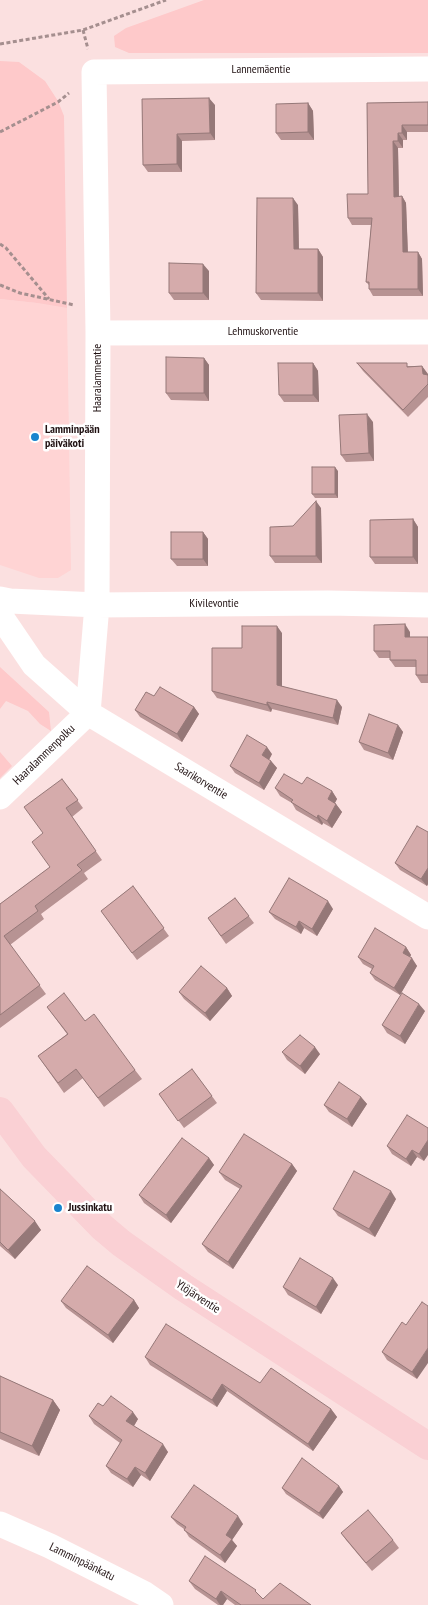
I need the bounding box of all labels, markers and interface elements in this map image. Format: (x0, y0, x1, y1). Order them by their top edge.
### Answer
street label: Lannemäentie (232, 63, 290, 77)
street label: Lehmuskorventie (228, 325, 298, 339)
street label: Haaralammentie (91, 344, 105, 412)
place label: Lamminpään päiväkoti (45, 423, 100, 451)
marker: Lamminpään päiväkoti (29, 431, 41, 443)
street label: Kivilevontie (189, 597, 239, 611)
street label: Haaralammenpolku (10, 722, 78, 788)
street label: Saarikorventie (172, 760, 230, 802)
place label: Jussinkatu (68, 1201, 112, 1215)
marker: Jussinkatu (52, 1202, 64, 1214)
street label: Ylöjärventie (173, 1277, 223, 1317)
street label: Lamminpäänkatu (47, 1540, 117, 1584)

